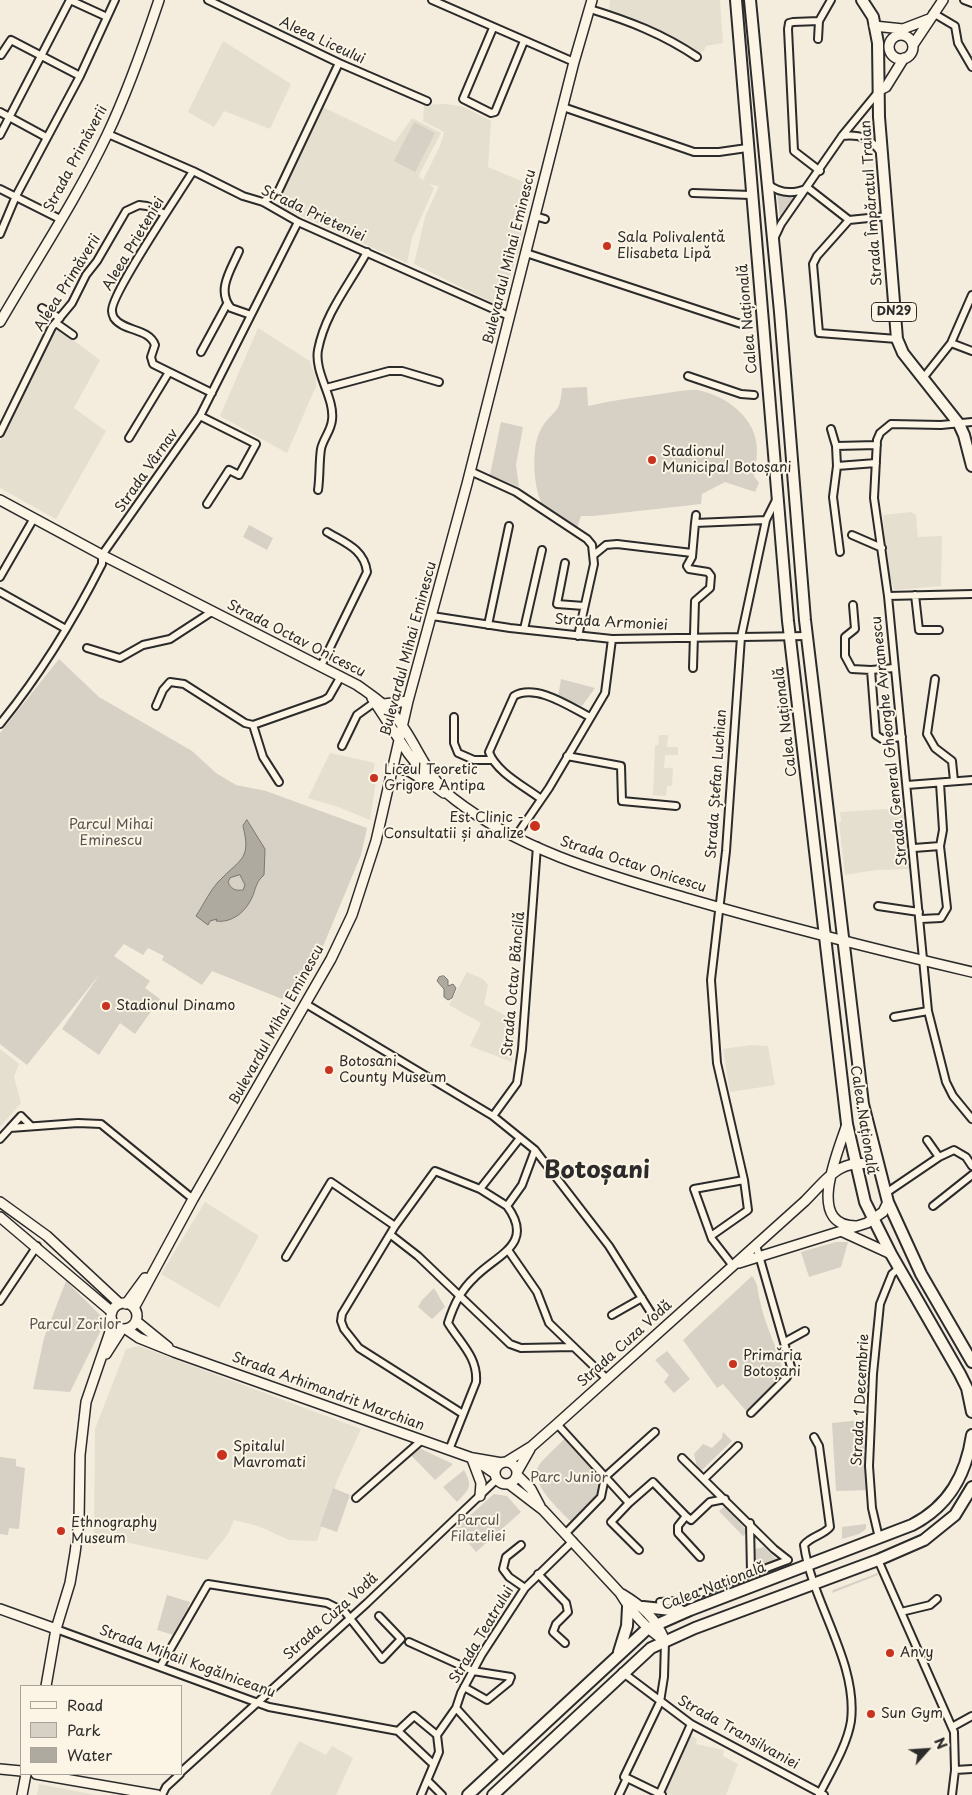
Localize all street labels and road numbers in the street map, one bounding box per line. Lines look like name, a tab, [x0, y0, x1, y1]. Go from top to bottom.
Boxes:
street label: Aleea Liceului	[277, 14, 367, 68]
street label: Strada Primăverii	[41, 103, 111, 215]
street label: Strada Împăratul Traian	[858, 119, 886, 287]
street label: Bulevardul Mihai Eminescu	[480, 168, 540, 346]
street label: Strada Prieteniei	[258, 182, 368, 246]
street label: Aleea Prieteniei	[99, 194, 169, 294]
street label: Aleea Primăverii	[31, 231, 105, 335]
street label: Calea Națională	[735, 263, 761, 375]
road number: DN29	[872, 302, 916, 322]
street label: Strada Vârnav	[112, 426, 182, 516]
street label: Bulevardul Mihai Eminescu	[378, 560, 440, 738]
street label: Strada Octav Onicescu	[224, 597, 368, 681]
street label: Strada Armoniei	[554, 612, 668, 634]
street label: Strada General Gheorghe Avramescu	[869, 615, 911, 867]
street label: Calea Națională	[771, 666, 801, 778]
street label: Strada Ștefan Luchian	[703, 709, 731, 859]
street label: Strada Octav Onicescu	[558, 833, 708, 897]
street label: Strada Octav Băncilă	[499, 911, 529, 1057]
street label: Bulevardul Mihai Eminescu	[226, 942, 328, 1108]
street label: Calea Națională	[846, 1064, 880, 1176]
street label: Strada Cuza Vodă	[574, 1297, 676, 1391]
street label: Strada 1 Decembrie	[849, 1333, 873, 1467]
street label: Strada Arhimandrit Marchian	[229, 1349, 427, 1435]
street label: Calea Națională	[660, 1559, 768, 1615]
street label: Strada Cuza Vodă	[280, 1570, 382, 1664]
street label: Strada Teatrului	[446, 1583, 518, 1687]
street label: Strada Mihail Kogălniceanu	[97, 1622, 277, 1702]
street label: Strada Transilvaniei	[674, 1693, 802, 1773]

